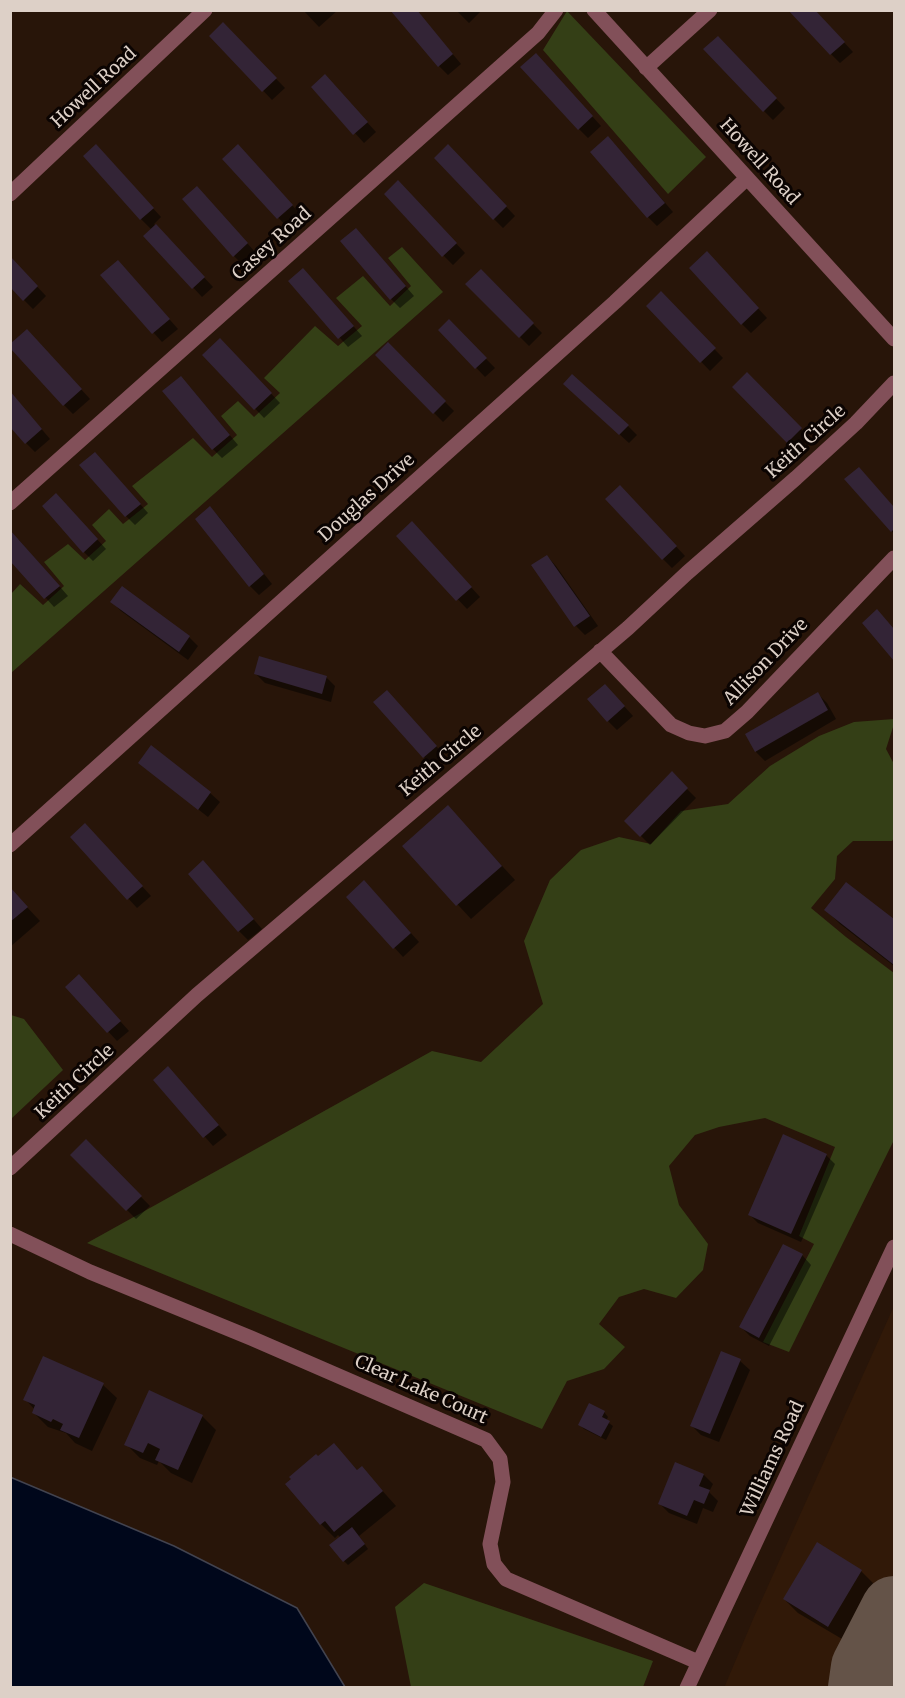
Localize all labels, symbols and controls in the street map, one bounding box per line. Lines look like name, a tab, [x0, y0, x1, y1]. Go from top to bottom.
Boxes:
street label: Howell Road	[47, 43, 141, 133]
street label: Howell Road	[715, 115, 803, 209]
street label: Casey Road	[228, 203, 316, 285]
street label: Keith Circle	[762, 401, 850, 483]
street label: Douglas Drive	[315, 449, 419, 547]
street label: Allison Drive	[719, 614, 813, 710]
street label: Keith Circle	[396, 721, 486, 801]
street label: Keith Circle	[31, 1040, 119, 1124]
street label: Clear Lake Court	[351, 1351, 491, 1429]
street label: Williams Road	[737, 1398, 809, 1520]

